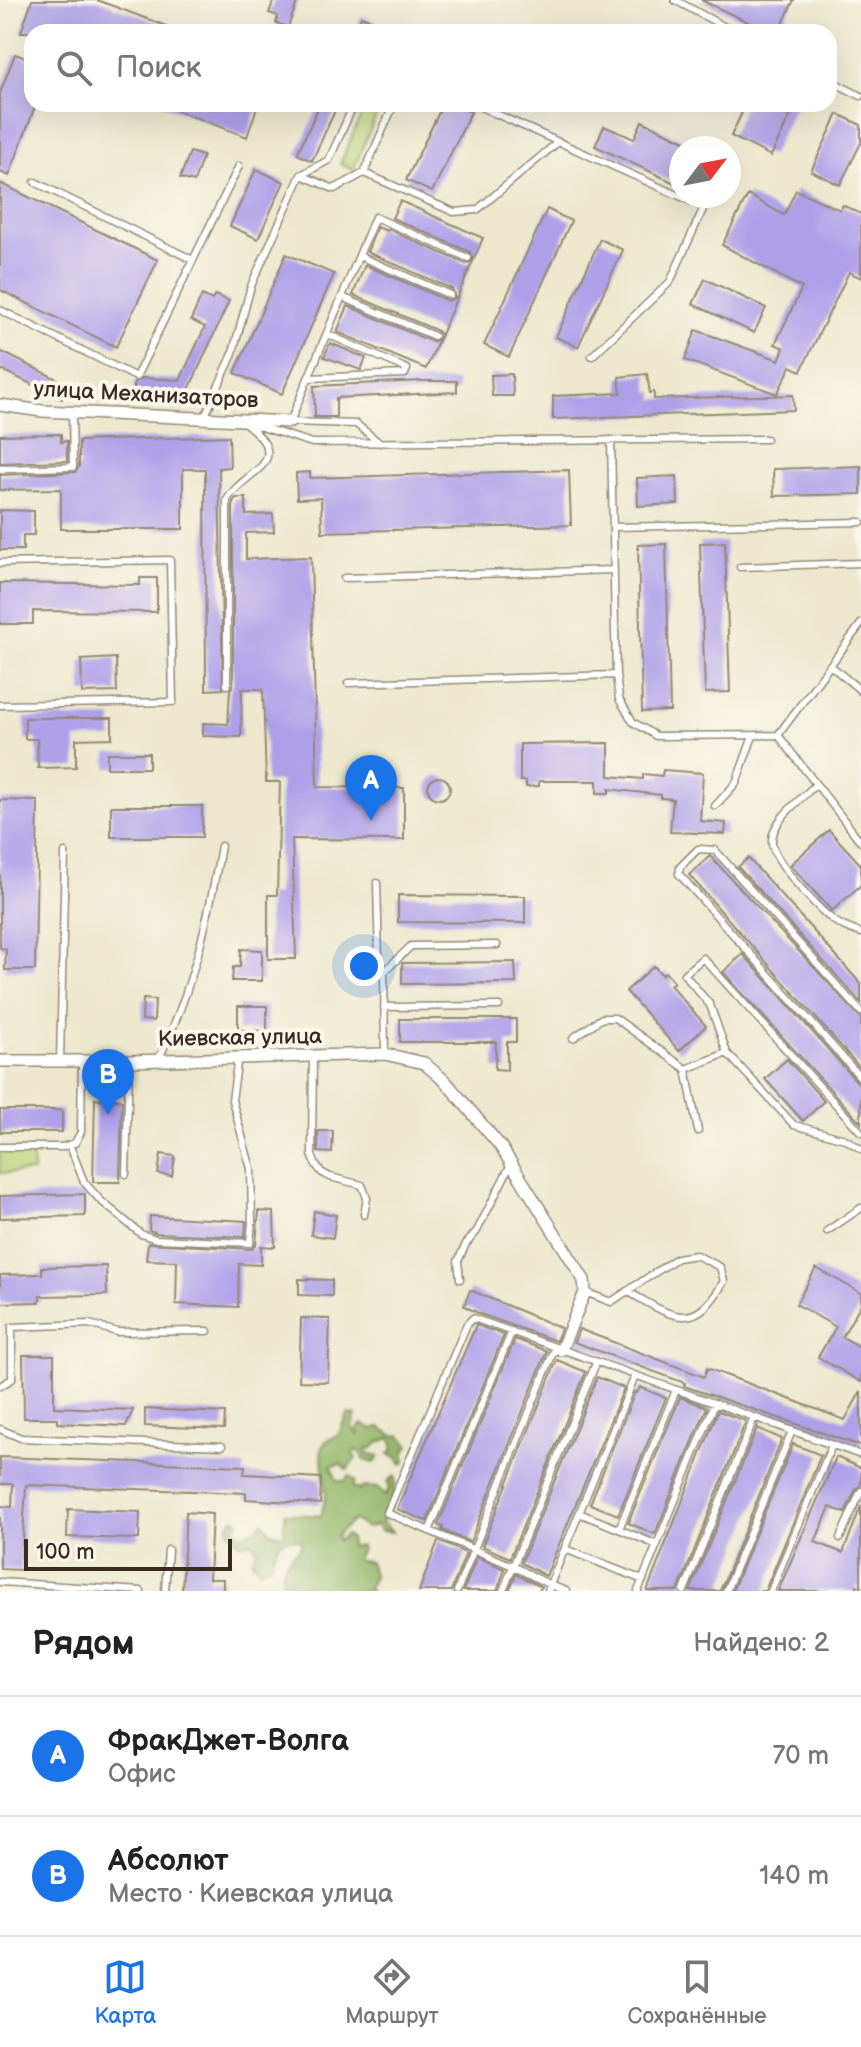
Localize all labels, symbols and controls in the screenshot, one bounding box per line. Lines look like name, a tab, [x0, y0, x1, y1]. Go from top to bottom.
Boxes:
search box	[24, 24, 837, 112]
icon: search	[52, 46, 96, 90]
text: Поиск	[116, 50, 202, 86]
north arrow	[669, 136, 741, 208]
street label: улица Механизаторов	[33, 376, 260, 414]
pin: A	[345, 755, 397, 821]
your location	[344, 946, 384, 986]
street label: Киевская улица	[158, 1023, 322, 1053]
pin: B	[82, 1049, 134, 1115]
scale bar	[24, 1535, 232, 1571]
text: 100 m	[36, 1539, 95, 1566]
text: Рядом	[32, 1623, 134, 1664]
text: Найдено: 2	[693, 1628, 829, 1659]
text: ФракДжет-Волга	[108, 1723, 349, 1759]
text: A	[50, 1741, 66, 1772]
text: 70 m	[772, 1741, 829, 1772]
text: Офис	[108, 1759, 176, 1790]
text: Абсолют	[108, 1843, 228, 1879]
text: B	[49, 1861, 67, 1892]
text: 140 m	[759, 1861, 829, 1892]
text: Место · Киевская улица	[108, 1879, 393, 1910]
tab: Карта	[94, 1955, 156, 2030]
tab: Маршрут	[345, 1955, 439, 2030]
tab: Сохранённые	[628, 1955, 767, 2030]

